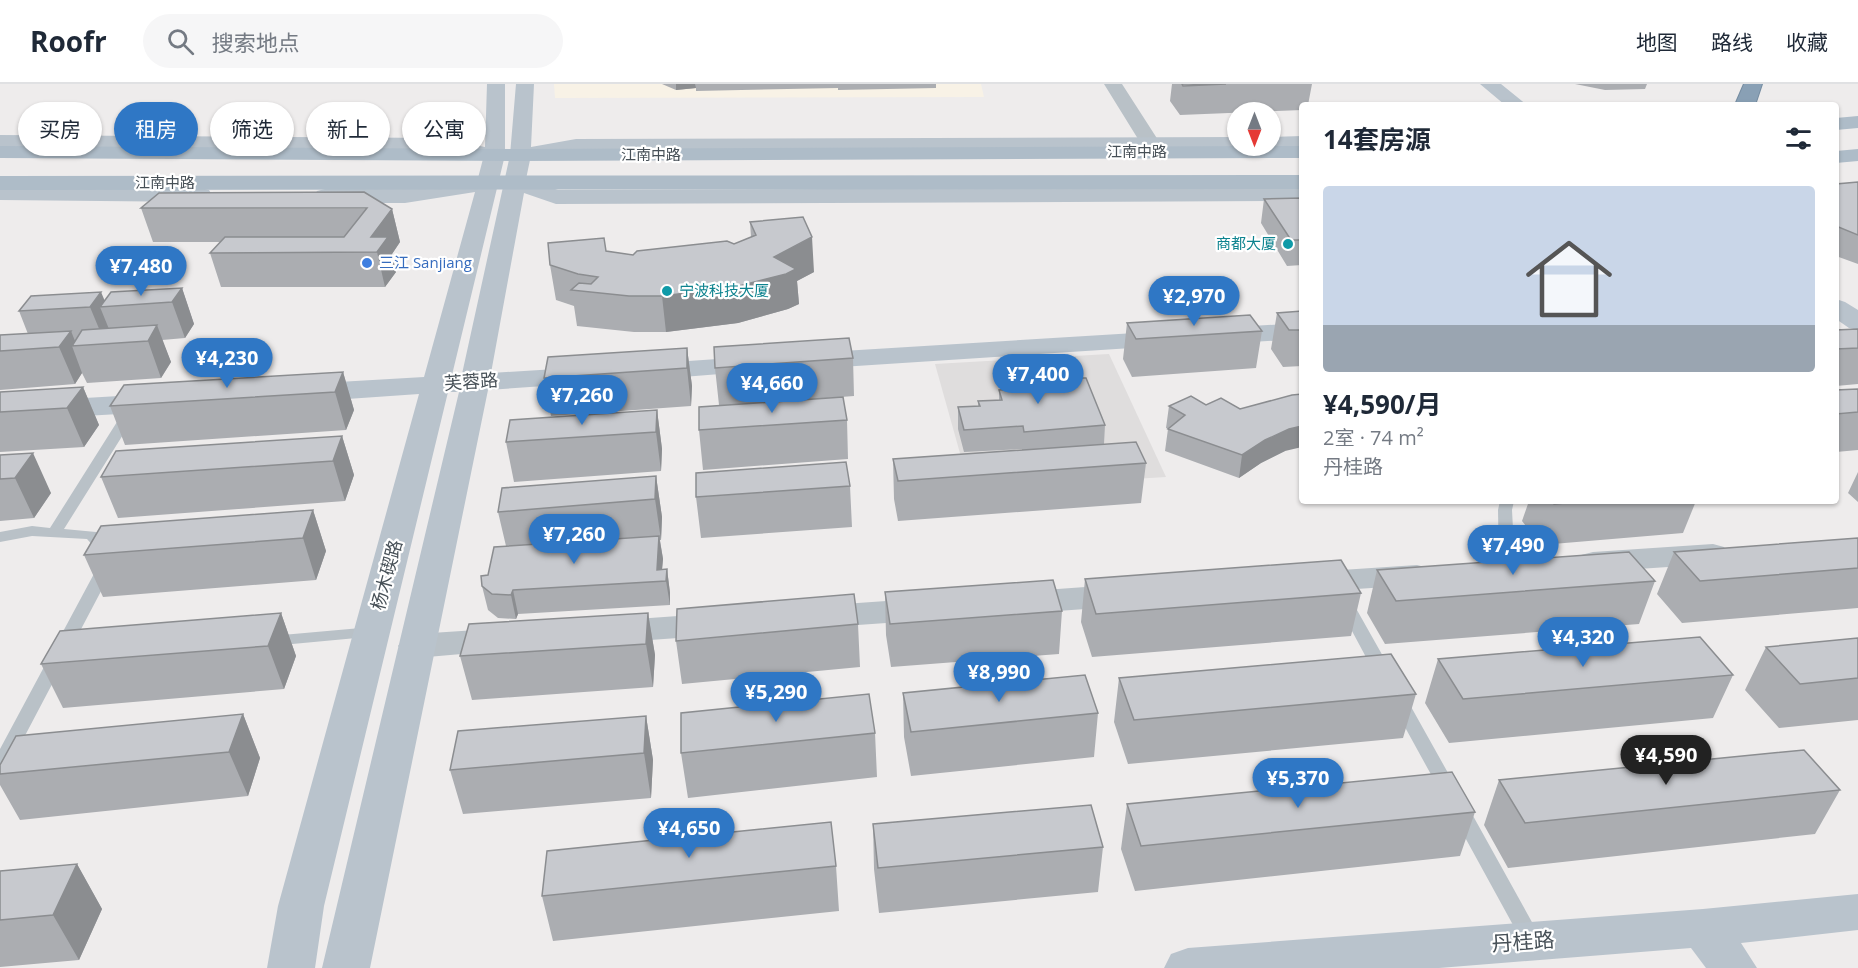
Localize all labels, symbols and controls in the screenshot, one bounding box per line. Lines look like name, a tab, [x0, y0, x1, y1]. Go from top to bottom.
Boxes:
search box	[143, 14, 563, 68]
text: Roofr	[30, 22, 107, 60]
icon: search	[164, 25, 197, 58]
text: 搜索地点	[212, 27, 300, 57]
text: 地图	[1636, 28, 1678, 56]
text: 路线	[1711, 28, 1753, 56]
text: 收藏	[1786, 28, 1828, 56]
chip: 买房	[18, 102, 102, 156]
chip: 租房	[114, 102, 198, 156]
chip: 筛选	[210, 102, 294, 156]
chip: 新上	[306, 102, 390, 156]
chip: 公寓	[402, 102, 486, 156]
north arrow	[1227, 102, 1281, 156]
map controls	[1227, 102, 1281, 156]
text: 14套房源	[1323, 121, 1431, 157]
icon: filters	[1782, 122, 1815, 155]
street label: 江南中路	[1107, 141, 1167, 161]
street label: 江南中路	[621, 144, 681, 164]
street label: 江南中路	[135, 172, 195, 192]
icon: home	[1515, 225, 1623, 333]
place label: 商都大厦	[1216, 233, 1276, 253]
marker: 商都大厦	[1281, 237, 1295, 251]
pin: ¥7,480	[92, 246, 190, 297]
text: ¥7,480	[110, 252, 172, 279]
place label: 三江 Sanjiang	[379, 252, 472, 272]
marker: 三江 Sanjiang	[360, 256, 374, 270]
pin: ¥2,970	[1145, 276, 1243, 327]
place label: 宁波科技大厦	[679, 280, 769, 300]
text: ¥2,970	[1163, 282, 1225, 309]
marker: 宁波科技大厦	[660, 284, 674, 298]
pin: ¥4,230	[178, 338, 276, 389]
text: ¥4,230	[196, 344, 258, 371]
pin: ¥7,400	[989, 354, 1087, 405]
text: ¥7,400	[1007, 360, 1069, 387]
pin: ¥4,660	[723, 363, 821, 414]
street label: 芙蓉路	[443, 367, 499, 395]
text: ¥4,660	[741, 369, 803, 396]
pin: ¥7,260	[533, 375, 631, 426]
text: ¥7,260	[551, 381, 613, 408]
text: ¥4,590/月	[1323, 386, 1442, 422]
text: 2室 · 74 m²	[1323, 424, 1424, 451]
text: 丹桂路	[1323, 453, 1383, 480]
pin: ¥7,260	[525, 514, 623, 565]
text: ¥7,260	[543, 520, 605, 547]
pin: ¥7,490	[1464, 525, 1562, 576]
text: ¥7,490	[1482, 531, 1544, 558]
street label: 杨木碶路	[365, 537, 407, 613]
pin: ¥4,320	[1534, 617, 1632, 668]
text: ¥4,320	[1552, 623, 1614, 650]
pin: ¥8,990	[950, 652, 1048, 703]
text: ¥8,990	[968, 658, 1030, 685]
pin: ¥5,290	[727, 672, 825, 723]
text: ¥5,290	[745, 678, 807, 705]
pin: ¥4,590	[1617, 735, 1715, 786]
text: ¥4,590	[1635, 741, 1697, 768]
pin: ¥5,370	[1249, 758, 1347, 809]
text: ¥5,370	[1267, 764, 1329, 791]
pin: ¥4,650	[640, 808, 738, 859]
text: ¥4,650	[658, 814, 720, 841]
street label: 丹桂路	[1491, 925, 1555, 957]

